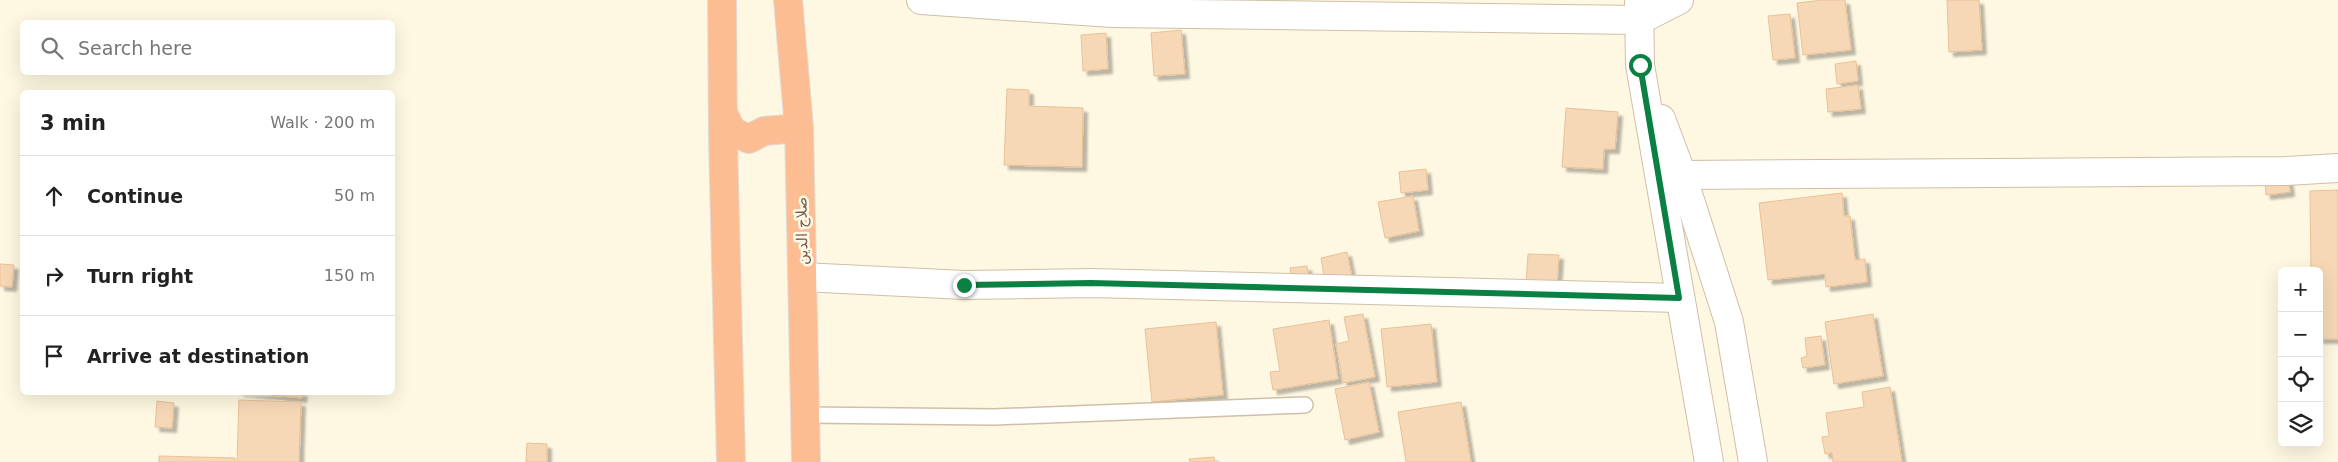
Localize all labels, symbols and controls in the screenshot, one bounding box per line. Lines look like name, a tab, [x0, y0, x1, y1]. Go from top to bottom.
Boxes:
search box	[20, 20, 395, 75]
icon: search	[38, 34, 66, 62]
text: Search here	[78, 37, 192, 59]
route start	[1629, 54, 1652, 77]
text: 3 min	[40, 111, 106, 135]
text: Walk · 200 m	[270, 113, 375, 132]
icon: ahead	[40, 182, 68, 210]
text: Continue	[87, 185, 183, 207]
text: 50 m	[334, 186, 375, 205]
street label: صلاح الدين	[792, 197, 812, 265]
icon: right	[40, 262, 68, 290]
text: Turn right	[87, 265, 193, 287]
text: 150 m	[324, 266, 375, 285]
map controls	[2278, 267, 2323, 447]
button: +	[2278, 267, 2323, 312]
route end	[953, 274, 976, 297]
button: −	[2278, 312, 2323, 357]
icon: arrive	[40, 342, 68, 370]
text: Arrive at destination	[87, 345, 309, 367]
button: locate	[2278, 357, 2323, 402]
button: layers	[2278, 402, 2323, 447]

